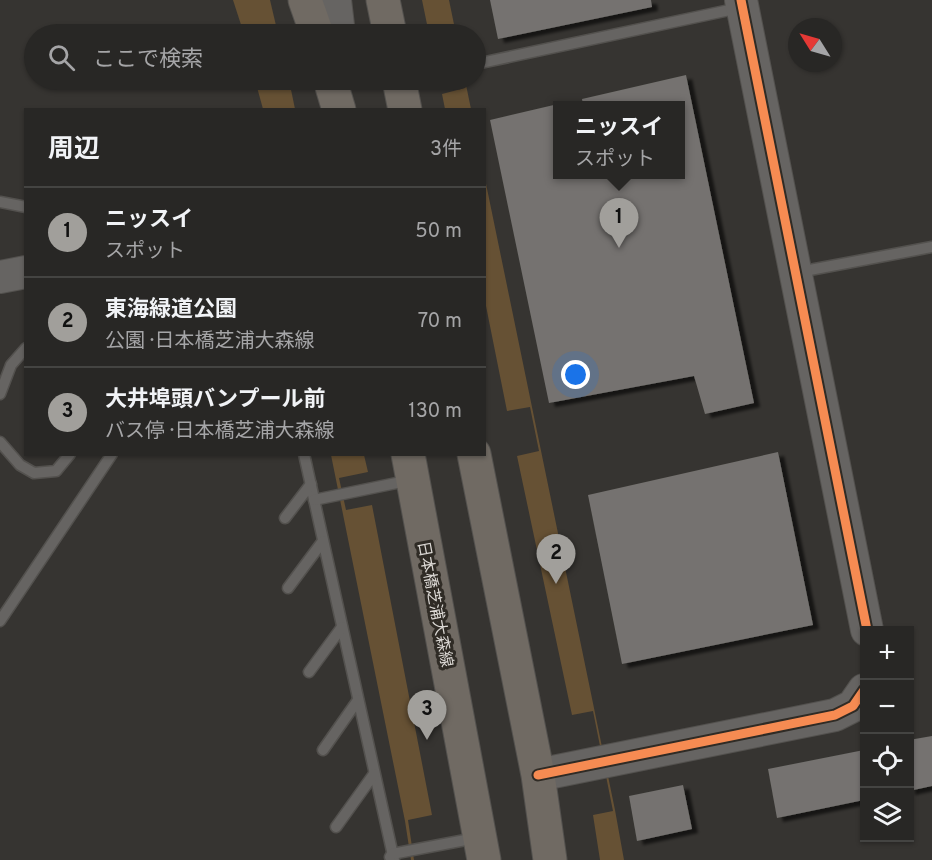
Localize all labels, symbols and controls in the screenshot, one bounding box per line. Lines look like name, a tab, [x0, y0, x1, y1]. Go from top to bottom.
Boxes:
north arrow	[788, 18, 842, 72]
search box	[24, 24, 486, 90]
icon: search	[45, 41, 78, 74]
text: ここで検索	[93, 47, 203, 74]
popup	[553, 101, 685, 179]
text: ニッスイ	[575, 115, 663, 142]
text: 周辺	[48, 134, 100, 167]
text: 3件	[430, 137, 462, 163]
text: スポット	[575, 147, 655, 173]
pin: 1	[600, 198, 638, 248]
text: ニッスイ	[105, 207, 193, 234]
text: 1	[64, 219, 72, 245]
text: 50 m	[415, 219, 462, 245]
text: スポット	[105, 239, 185, 265]
text: 東海緑道公園	[105, 297, 237, 324]
text: 2	[61, 309, 74, 335]
text: 70 m	[418, 309, 462, 335]
text: 公園 · 日本橋芝浦大森線	[105, 329, 314, 355]
your location	[561, 360, 590, 389]
text: 大井埠頭バンプール前	[105, 387, 325, 414]
text: 3	[62, 399, 74, 425]
text: 130 m	[408, 399, 462, 425]
text: バス停 · 日本橋芝浦大森線	[105, 419, 334, 445]
pin: 2	[536, 534, 576, 584]
street label: 日本橋芝浦大森線	[412, 540, 456, 669]
map controls	[860, 626, 914, 842]
button: +	[860, 626, 914, 680]
button: −	[860, 680, 914, 734]
pin: 3	[408, 690, 446, 740]
button: locate	[860, 734, 914, 788]
button: layers	[860, 788, 914, 842]

